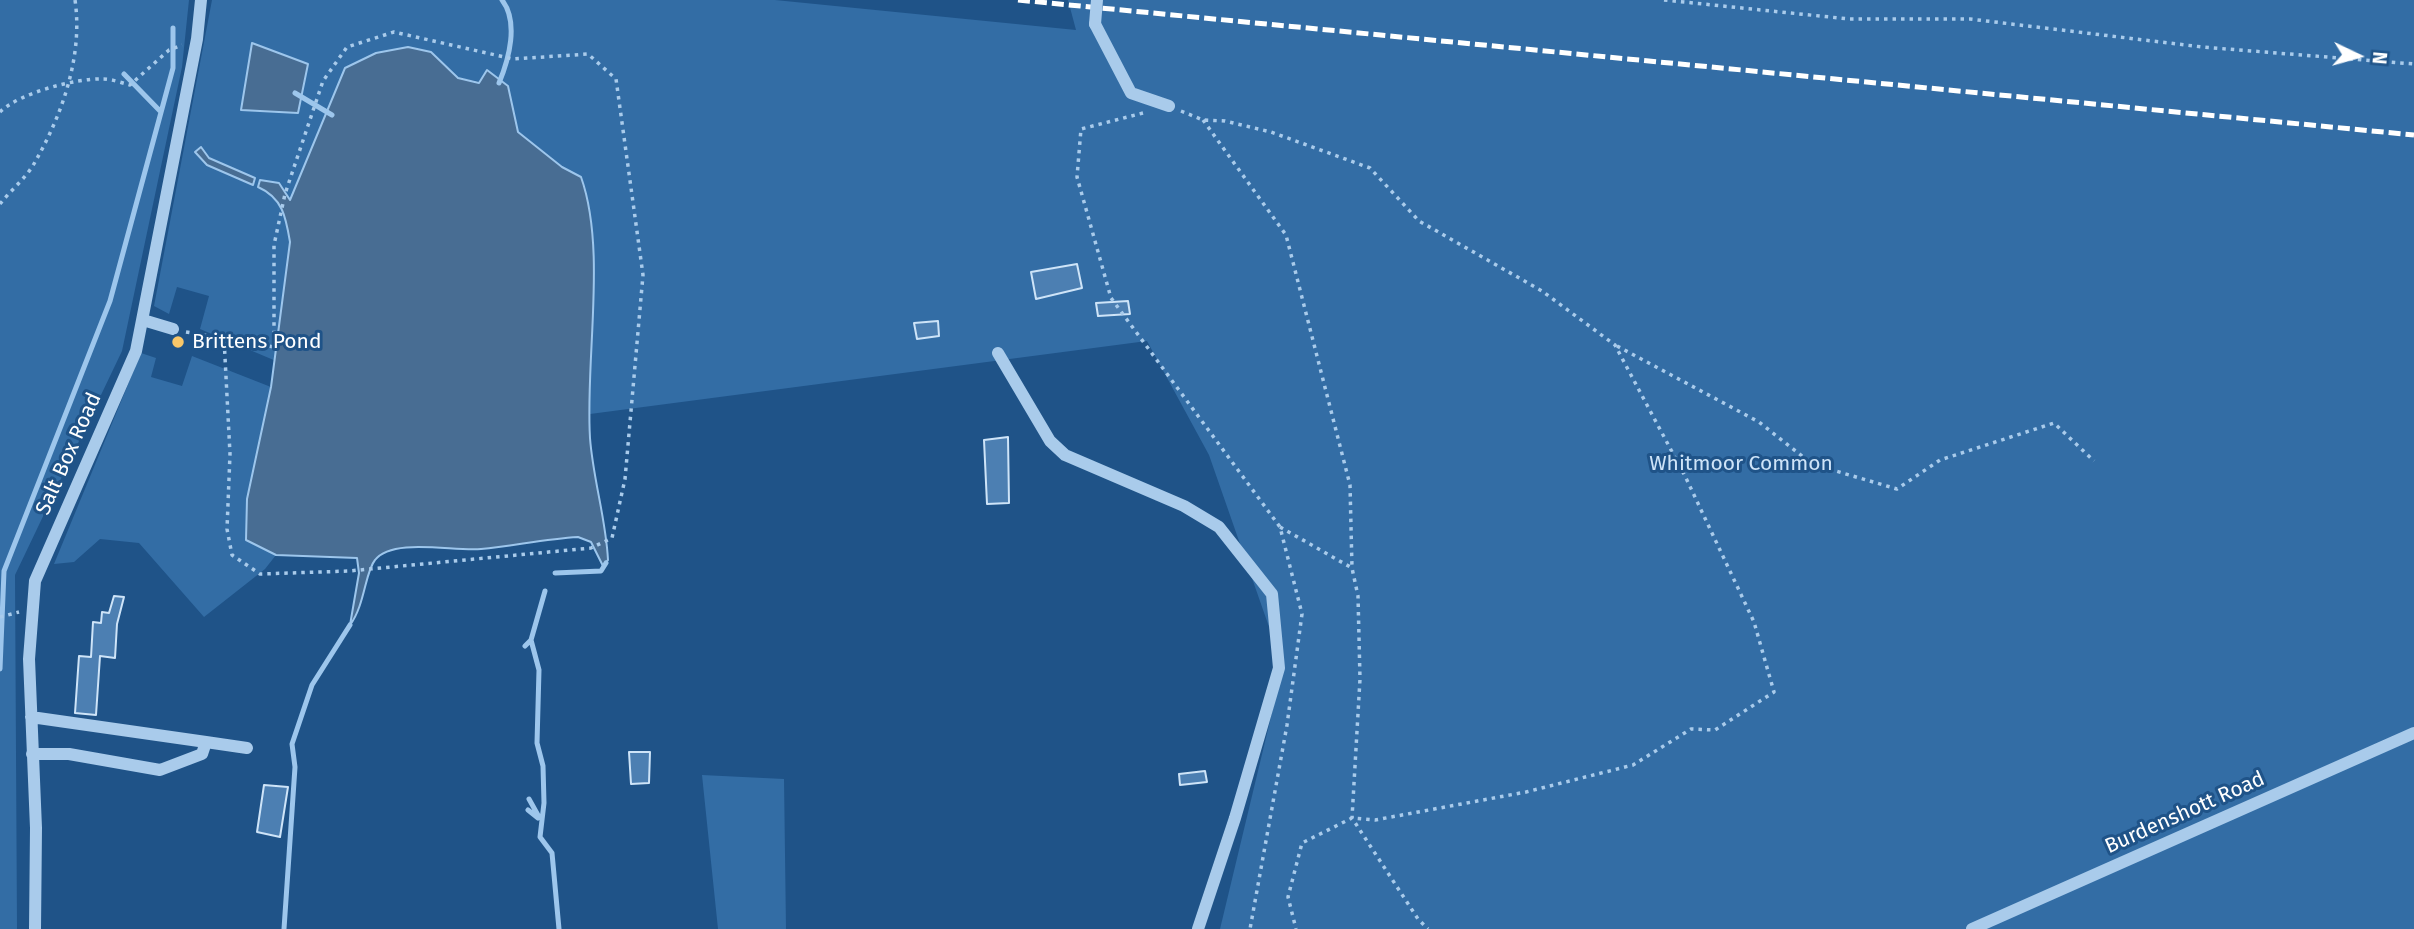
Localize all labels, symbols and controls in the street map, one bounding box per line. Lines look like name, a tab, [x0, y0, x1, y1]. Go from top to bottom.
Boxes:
north arrow	[2323, 21, 2393, 91]
text: N	[2367, 51, 2391, 65]
place label: Brittens Pond	[192, 329, 321, 355]
marker: Brittens Pond	[170, 334, 186, 350]
street label: Salt Box Road	[31, 389, 107, 519]
park label: Whitmoor Common	[1649, 451, 1833, 477]
street label: Burdenshott Road	[2101, 766, 2269, 860]

